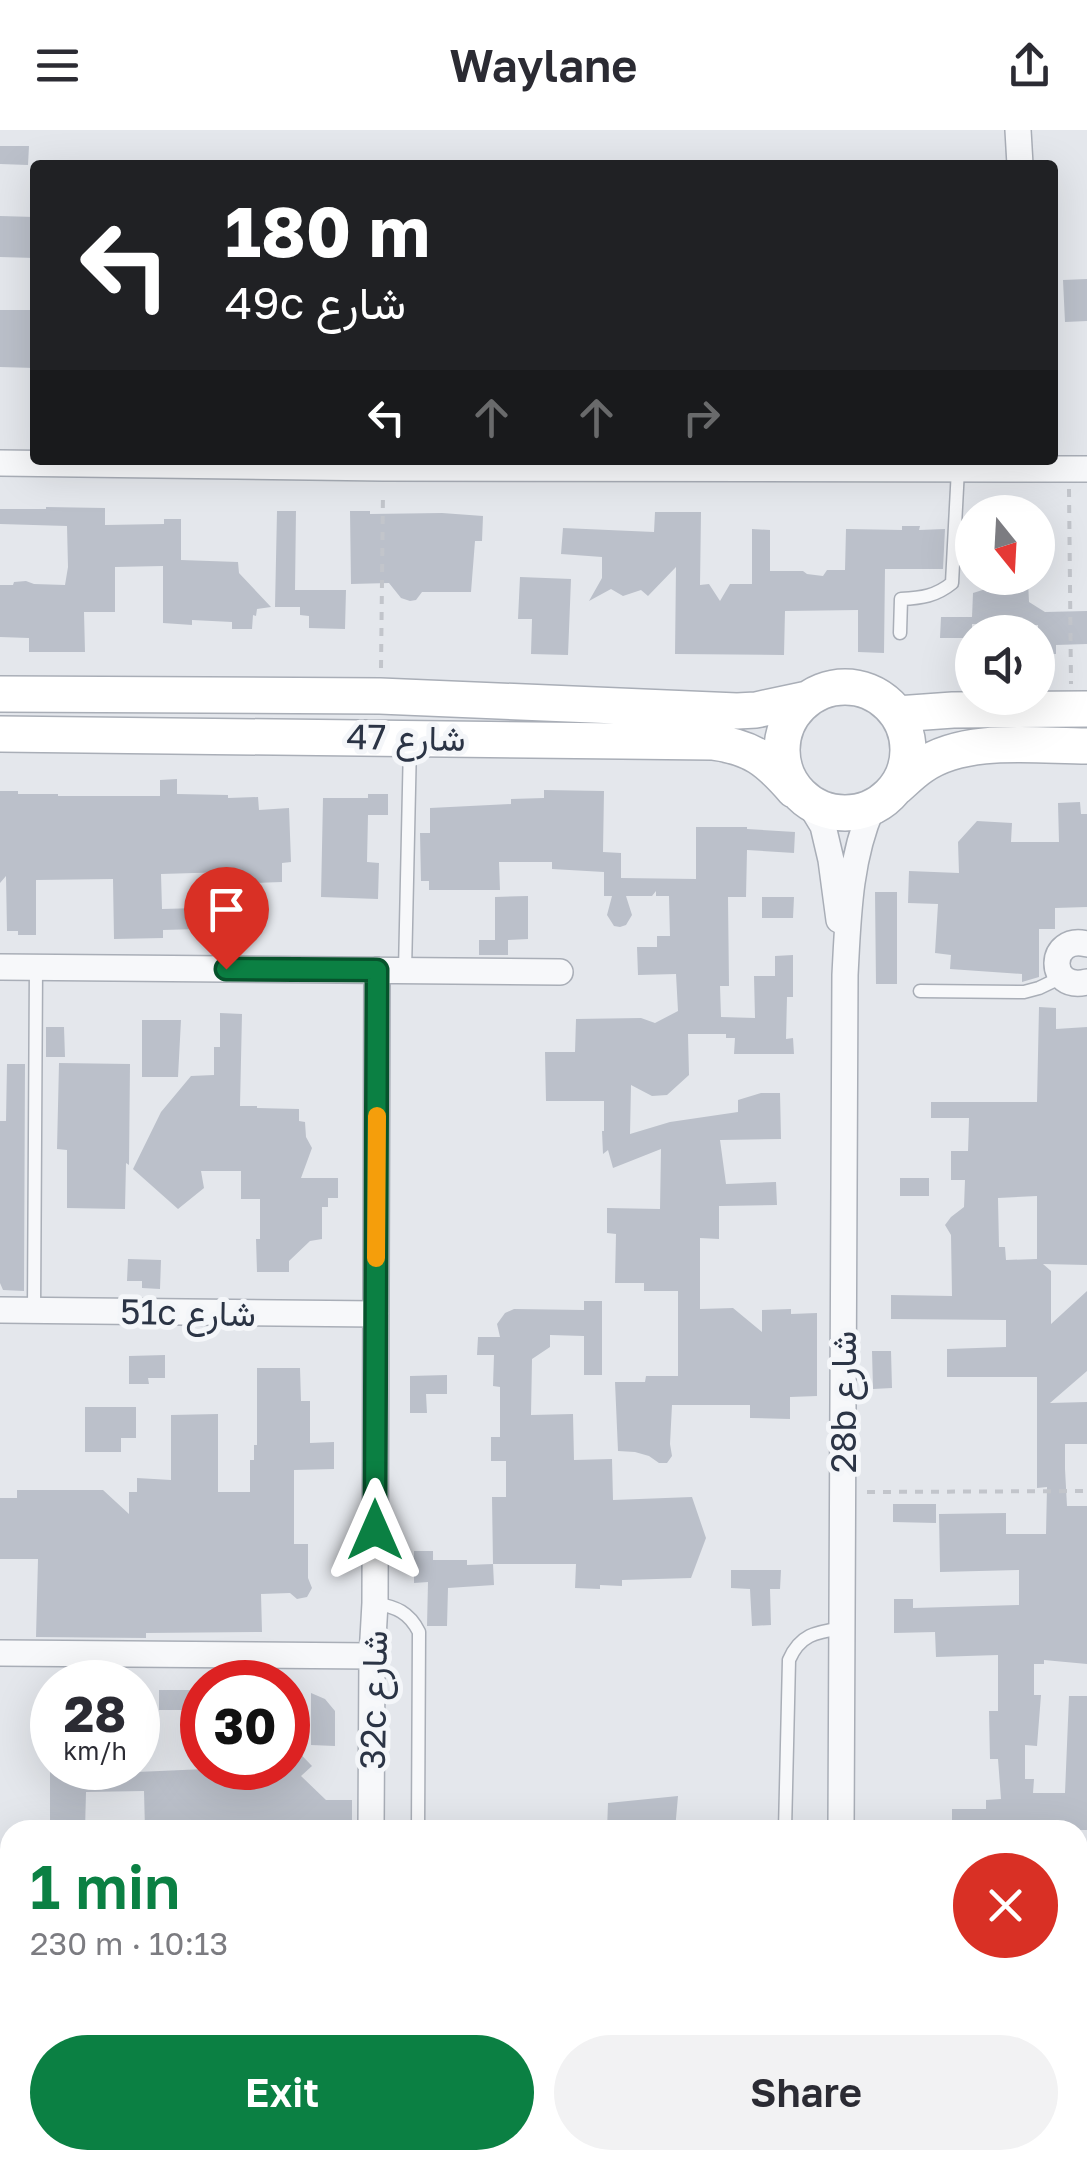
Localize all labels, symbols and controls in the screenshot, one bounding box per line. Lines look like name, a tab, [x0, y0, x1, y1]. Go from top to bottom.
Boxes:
icon: menu	[30, 38, 85, 93]
text: Waylane	[450, 38, 637, 92]
icon: share	[1002, 38, 1057, 93]
text: 180 m	[225, 188, 430, 272]
icon: left	[60, 200, 190, 330]
text: 49c شارع	[225, 275, 406, 329]
icon: left	[359, 390, 414, 445]
icon: ahead	[464, 390, 519, 445]
icon: ahead	[569, 390, 624, 445]
icon: right	[674, 390, 729, 445]
north arrow	[955, 495, 1055, 595]
map controls	[955, 495, 1055, 715]
button: sound	[955, 615, 1055, 715]
street label: شارع 47	[346, 715, 466, 763]
pin	[184, 867, 269, 970]
icon: arrive	[199, 882, 254, 937]
street label: 51c شارع	[120, 1290, 256, 1338]
street label: 28b شارع	[822, 1331, 868, 1473]
position arrow	[323, 1478, 427, 1582]
street label: 32c شارع	[351, 1630, 399, 1770]
speed limit sign: 30	[180, 1660, 310, 1790]
text: 28	[64, 1683, 126, 1743]
text: km/h	[63, 1735, 127, 1766]
text: 1 min	[30, 1850, 180, 1922]
button: close	[953, 1853, 1058, 1958]
text: 230 m · 10:13	[30, 1924, 228, 1962]
button: Exit	[30, 2035, 534, 2150]
button: Share	[554, 2035, 1058, 2150]

